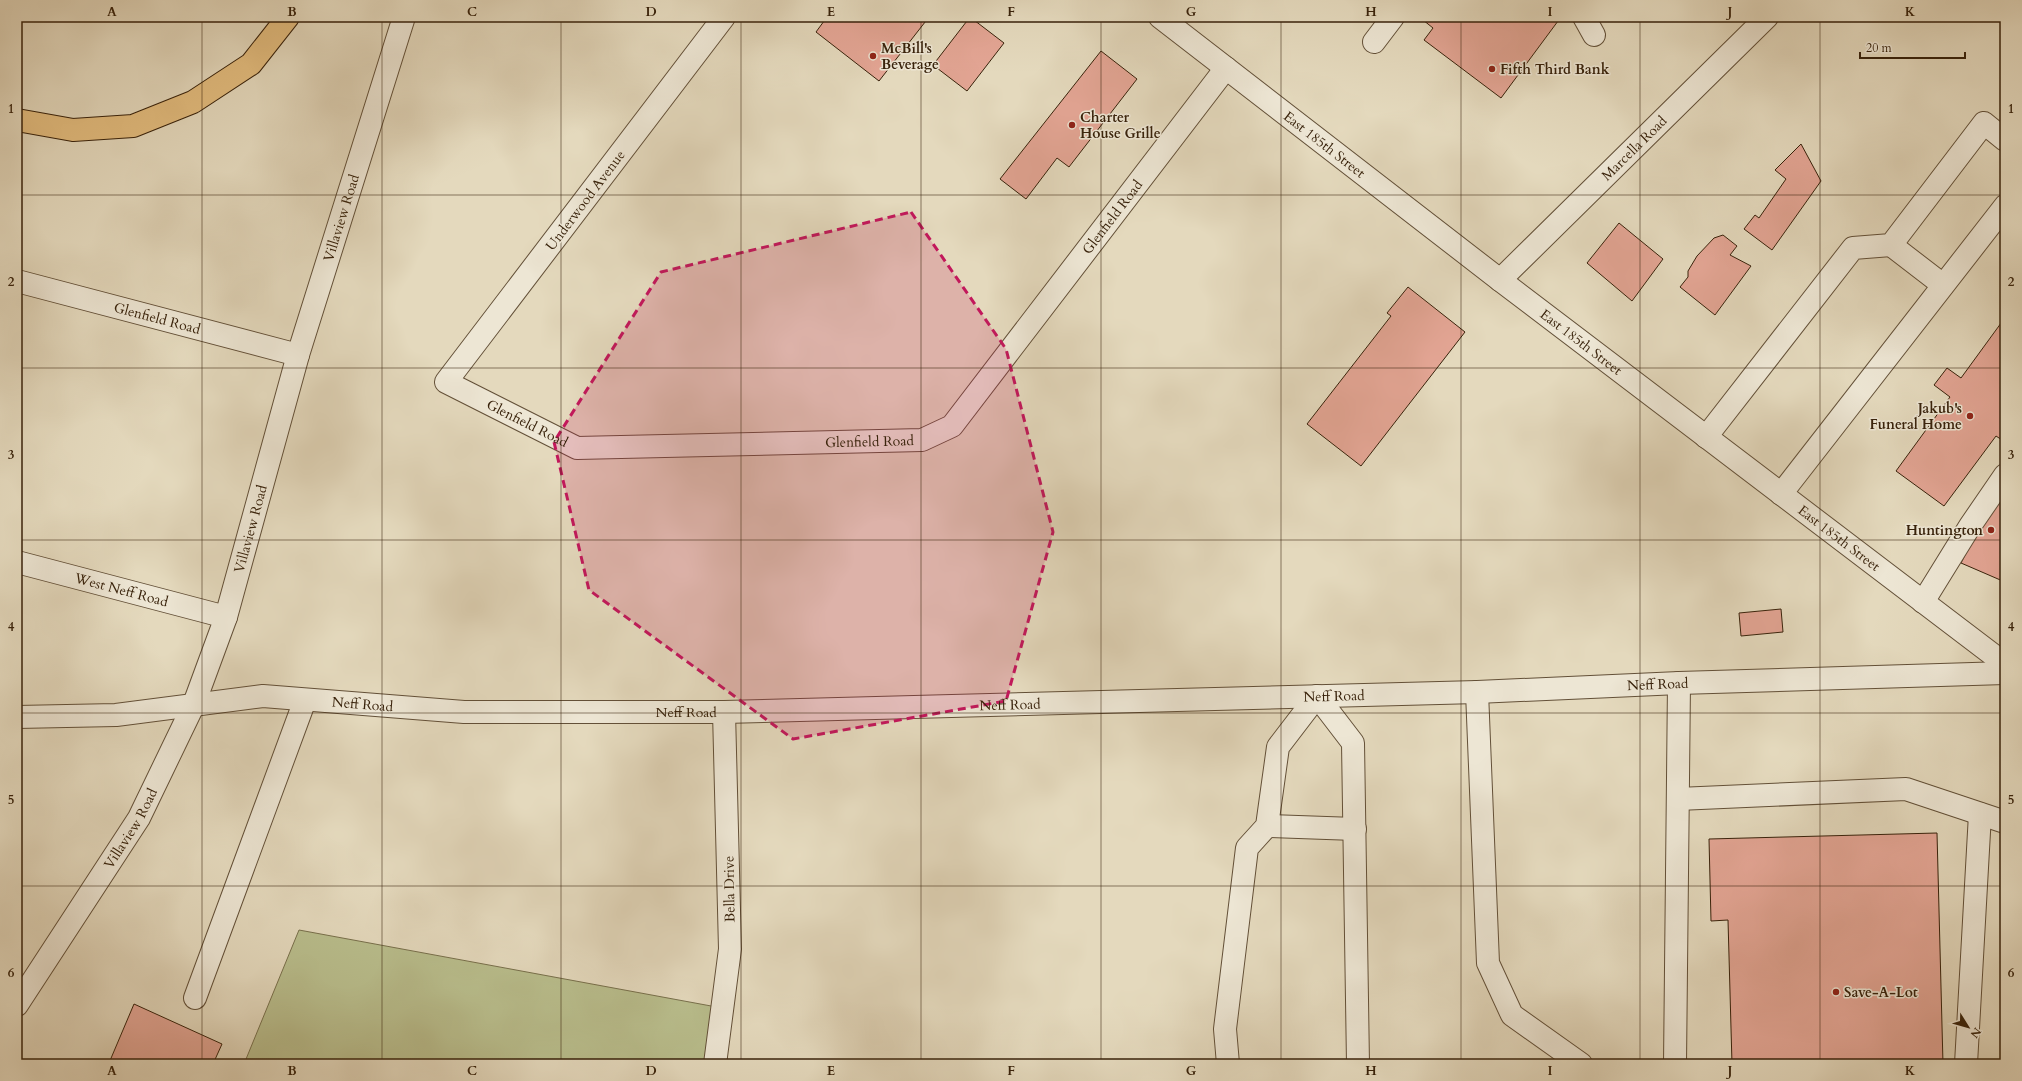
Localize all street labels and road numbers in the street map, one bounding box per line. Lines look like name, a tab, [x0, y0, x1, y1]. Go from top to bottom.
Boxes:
street label: East 185th Street	[1279, 107, 1370, 183]
street label: Marcella Road	[1597, 112, 1672, 185]
street label: Underwood Avenue	[541, 146, 629, 254]
street label: Villaview Road	[319, 171, 364, 264]
street label: Glenfield Road	[1078, 176, 1147, 258]
street label: Glenfield Road	[112, 298, 203, 339]
street label: East 185th Street	[1536, 305, 1627, 380]
street label: Glenfield Road	[483, 395, 572, 452]
street label: Glenfield Road	[825, 431, 915, 452]
street label: Villaview Road	[230, 482, 272, 575]
street label: East 185th Street	[1794, 501, 1884, 576]
street label: West Neff Road	[72, 568, 171, 612]
street label: Neff Road	[1627, 674, 1689, 695]
street label: Neff Road	[1303, 686, 1365, 707]
street label: Neff Road	[331, 693, 394, 716]
street label: Neff Road	[979, 695, 1041, 715]
street label: Neff Road	[655, 703, 717, 722]
street label: Villaview Road	[99, 785, 162, 873]
street label: Bella Drive	[719, 855, 740, 922]

